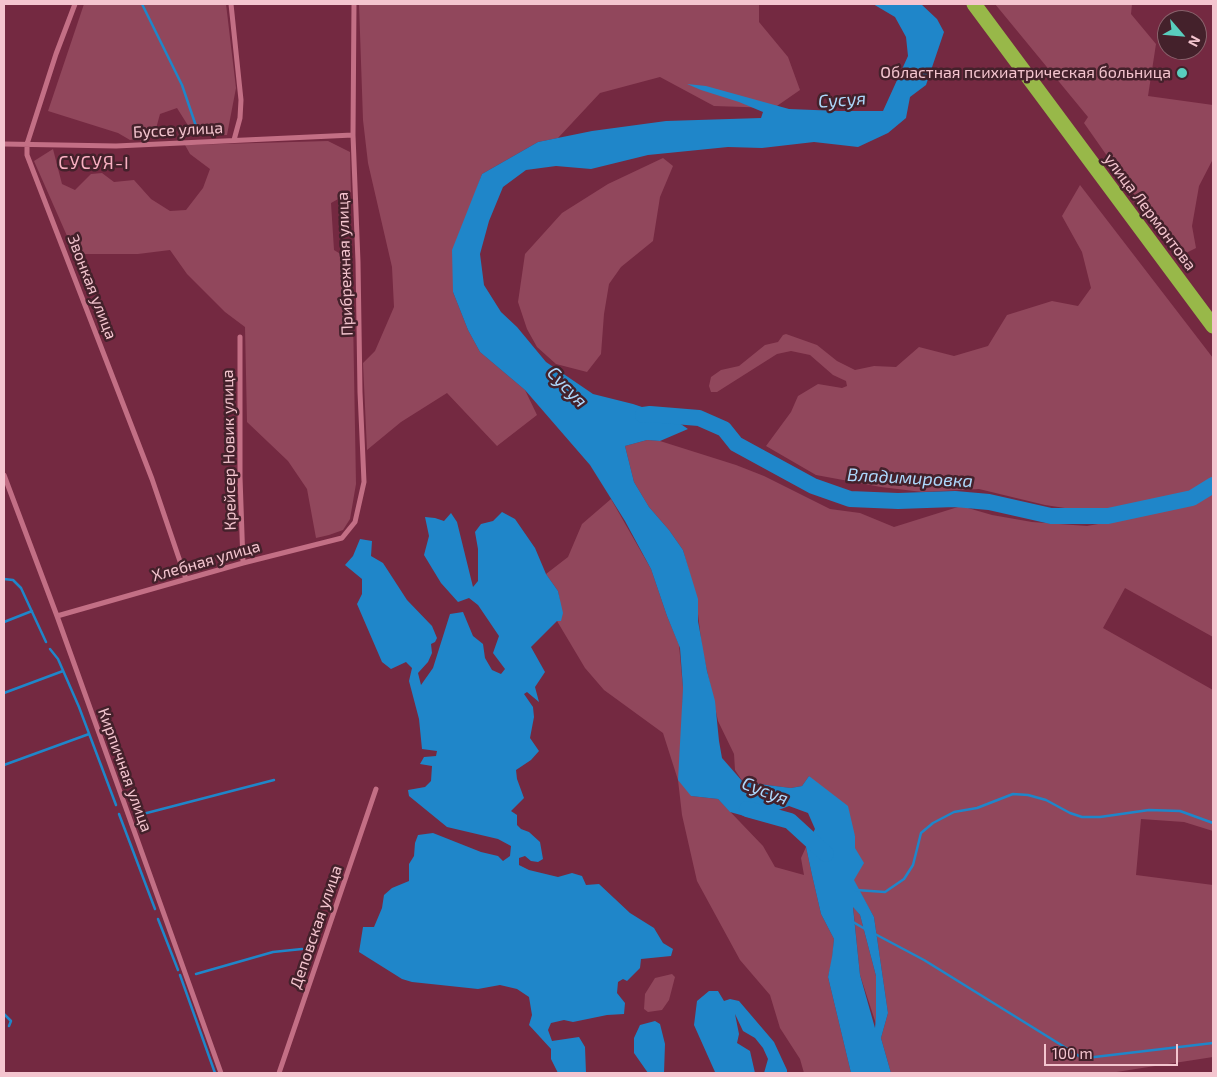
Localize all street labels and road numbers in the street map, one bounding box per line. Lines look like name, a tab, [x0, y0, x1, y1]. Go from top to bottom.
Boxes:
street label: Буссе улица	[132, 118, 224, 142]
street label: улица Лермонтова	[1100, 150, 1200, 274]
street label: Прибрежная улица	[333, 192, 357, 336]
street label: Звонкая улица	[63, 232, 121, 342]
street label: Крейсер Новик улица	[218, 369, 240, 531]
street label: Хлебная улица	[150, 536, 262, 586]
street label: Кирпичная улица	[94, 705, 156, 835]
street label: Деповская улица	[286, 863, 346, 991]

